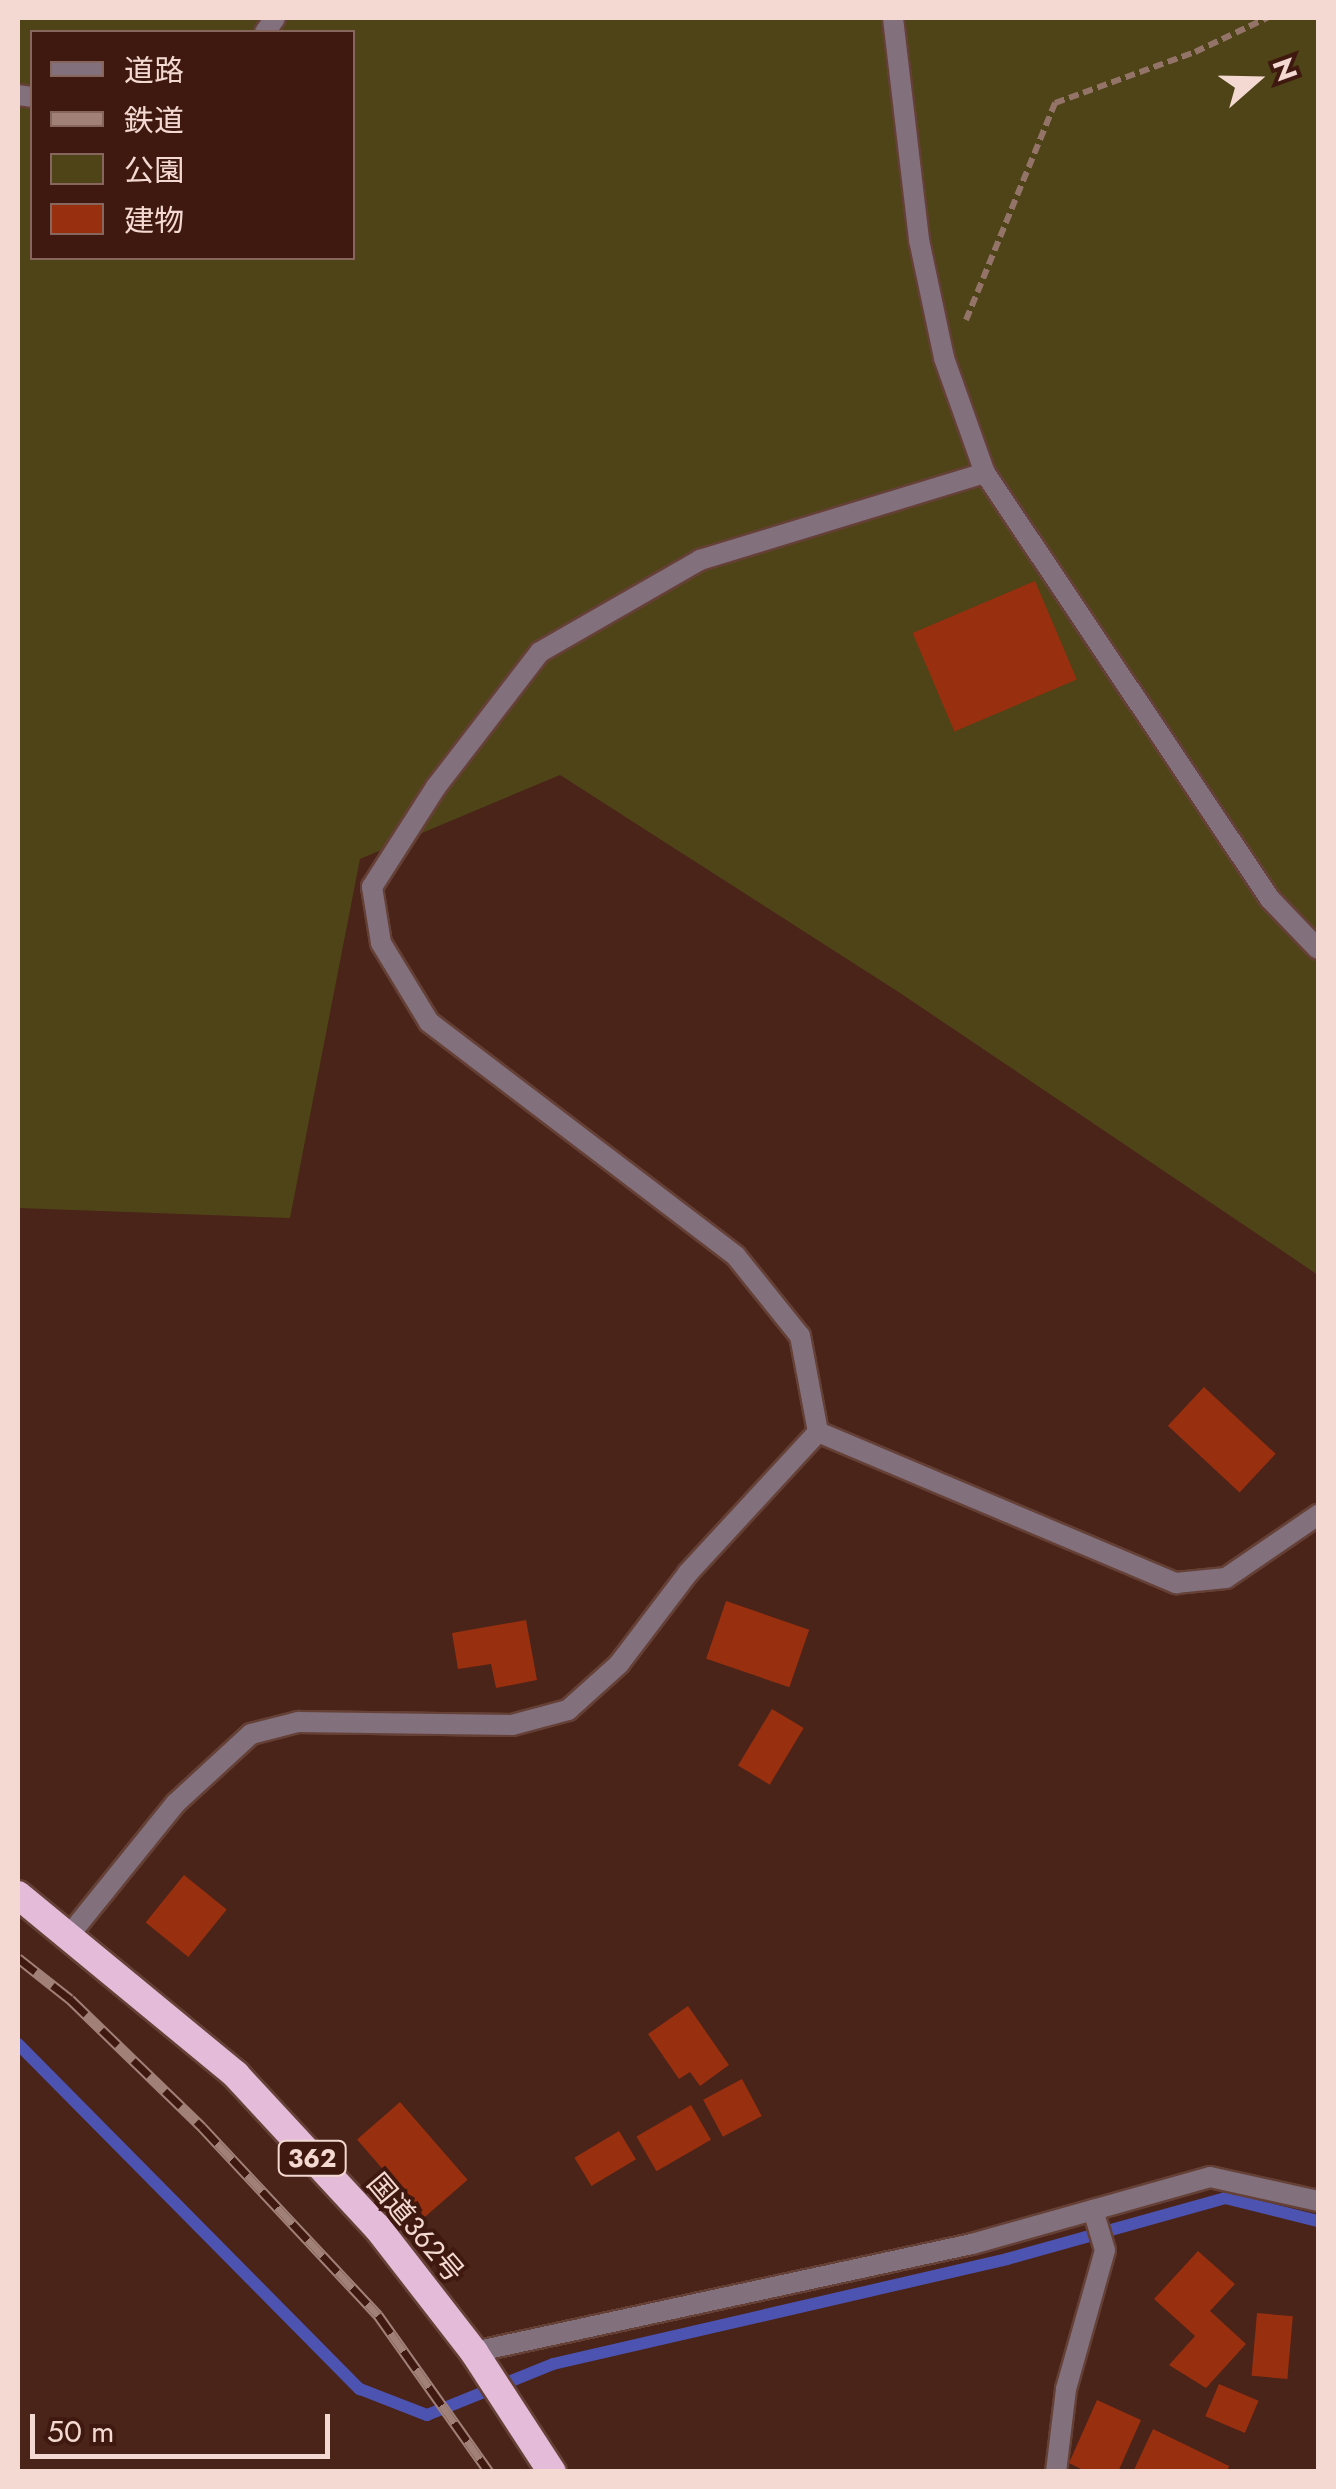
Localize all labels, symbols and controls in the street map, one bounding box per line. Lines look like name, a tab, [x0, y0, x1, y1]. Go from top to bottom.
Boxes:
legend	[30, 30, 355, 260]
north arrow	[1206, 30, 1306, 130]
text: 道路	[124, 49, 184, 92]
text: N	[1262, 52, 1308, 87]
text: 鉄道	[124, 99, 184, 142]
text: 公園	[124, 149, 184, 192]
text: 建物	[124, 199, 184, 242]
road number: 362	[277, 2138, 347, 2178]
street label: 国道362号	[360, 2167, 470, 2289]
scale bar	[35, 2394, 335, 2456]
text: 50 m	[47, 2410, 114, 2453]

